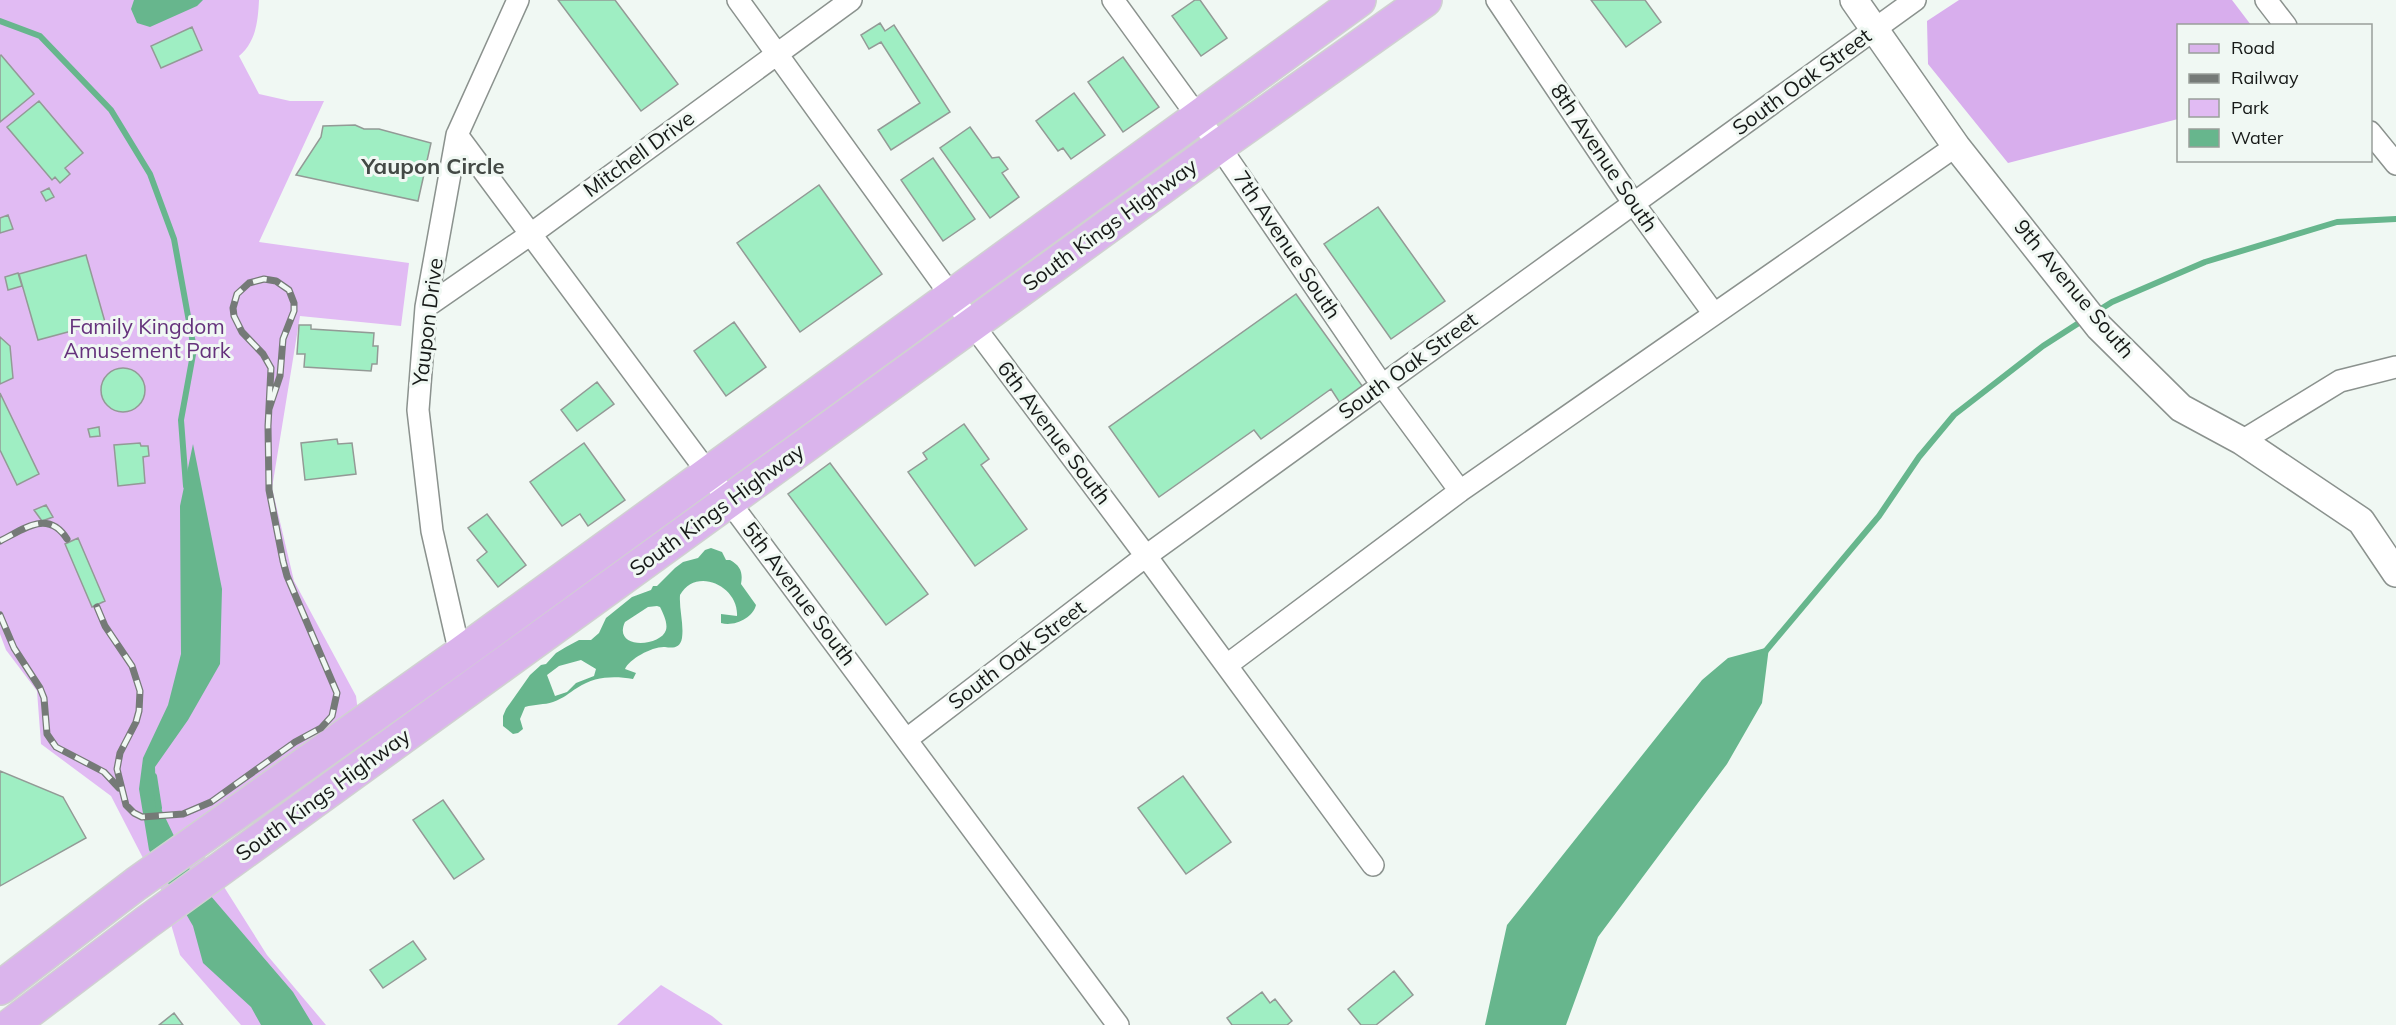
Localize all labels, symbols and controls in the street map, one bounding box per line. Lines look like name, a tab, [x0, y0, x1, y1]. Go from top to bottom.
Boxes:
street label: South Oak Street	[1727, 22, 1876, 140]
legend	[2177, 24, 2372, 162]
text: Road	[2231, 36, 2275, 59]
text: Railway	[2231, 66, 2299, 89]
street label: 8th Avenue South	[1546, 78, 1664, 237]
text: Park	[2231, 96, 2270, 119]
street label: Mitchell Drive	[578, 104, 699, 202]
text: Water	[2231, 126, 2284, 149]
district label: Yaupon Circle	[360, 152, 505, 180]
street label: South Kings Highway	[1017, 152, 1202, 296]
street label: 7th Avenue South	[1229, 165, 1347, 324]
street label: 9th Avenue South	[2009, 214, 2140, 363]
street label: Yaupon Drive	[406, 256, 448, 388]
street label: South Oak Street	[1333, 306, 1482, 424]
park label: Family Kingdom Amusement Park	[63, 313, 231, 363]
street label: 6th Avenue South	[992, 355, 1117, 509]
street label: South Kings Highway	[624, 437, 809, 581]
street label: 5th Avenue South	[737, 516, 862, 670]
street label: South Oak Street	[942, 594, 1090, 714]
street label: South Kings Highway	[230, 722, 415, 866]

